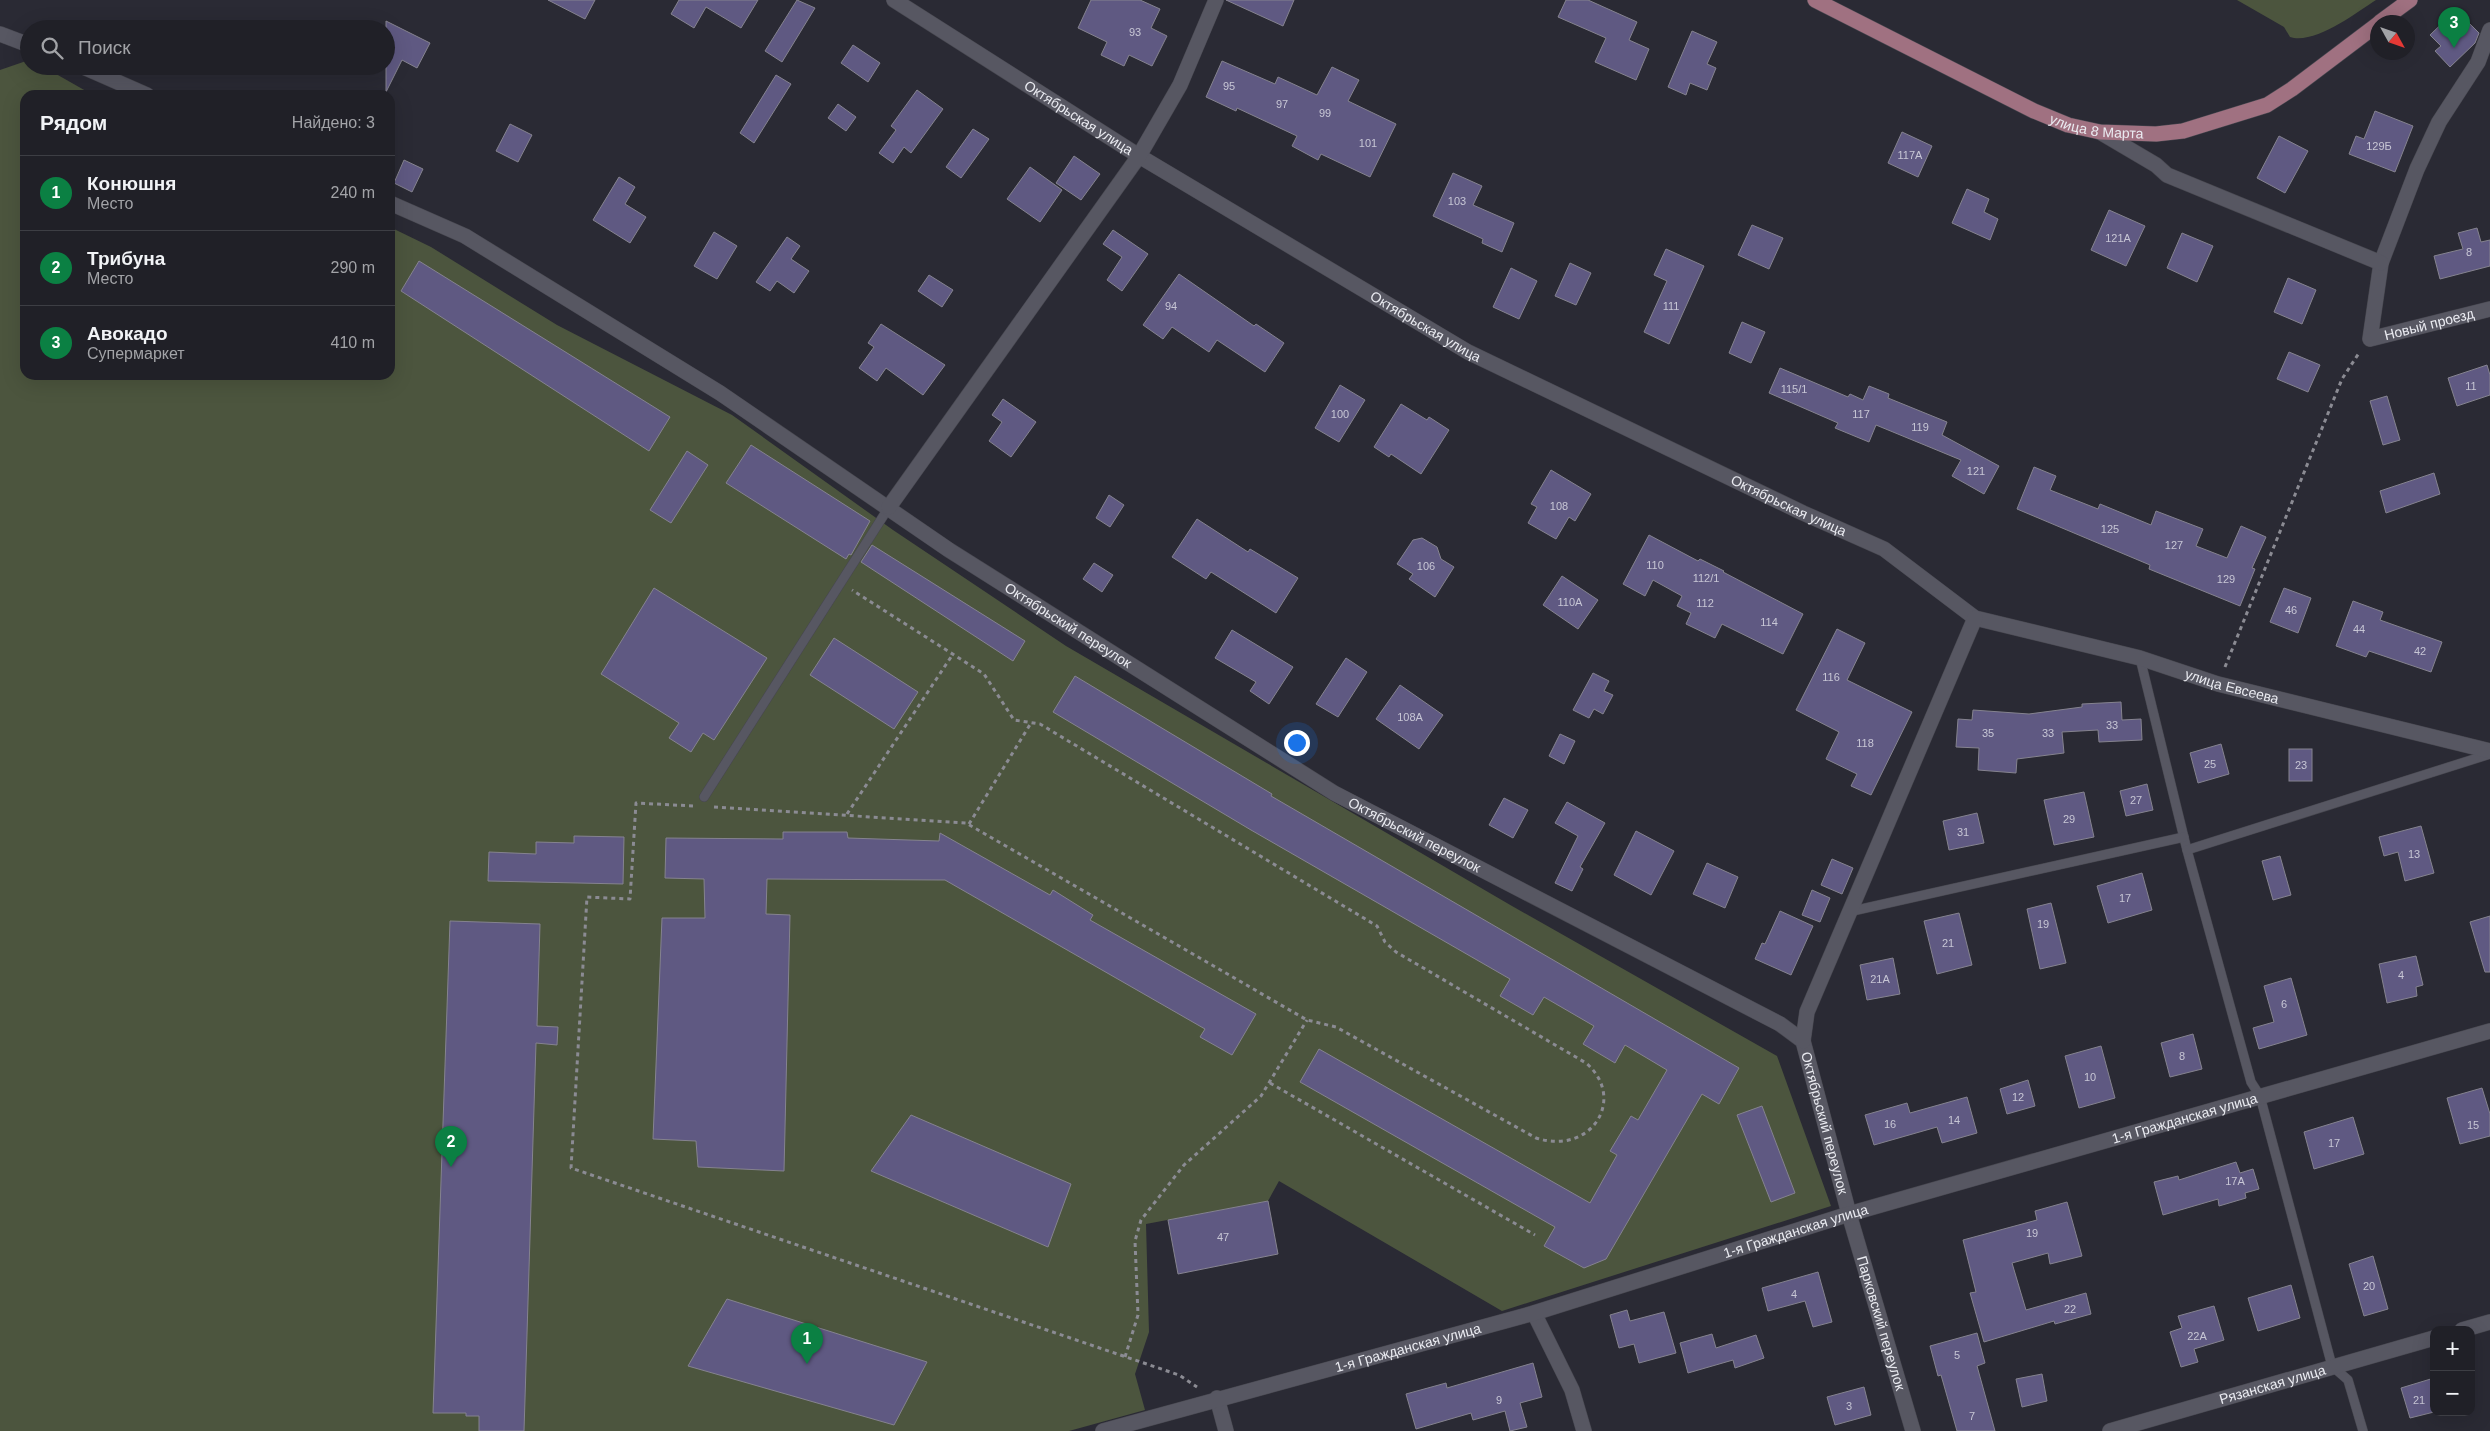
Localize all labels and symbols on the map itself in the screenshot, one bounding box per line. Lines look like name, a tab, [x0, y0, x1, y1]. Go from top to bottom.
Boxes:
pin: 3	[2438, 7, 2470, 48]
north arrow	[2370, 15, 2415, 60]
house number: 93	[1129, 26, 1141, 38]
street label: Октябрьская улица	[1021, 77, 1136, 158]
house number: 95	[1223, 80, 1235, 92]
house number: 97	[1276, 98, 1288, 110]
house number: 99	[1319, 107, 1331, 119]
street label: улица 8 Марта	[2047, 110, 2144, 142]
house number: 101	[1359, 137, 1377, 149]
house number: 129Б	[2366, 140, 2392, 152]
house number: 117А	[1898, 149, 1923, 161]
house number: 103	[1448, 195, 1466, 207]
house number: 121А	[2105, 232, 2132, 244]
house number: 8	[2466, 246, 2472, 258]
street label: Октябрьская улица	[1368, 288, 1484, 365]
house number: 94	[1165, 300, 1177, 312]
house number: 111	[1663, 300, 1679, 312]
street label: Новый проезд	[2382, 305, 2476, 343]
house number: 11	[2465, 380, 2477, 392]
house number: 115/1	[1781, 383, 1807, 395]
house number: 100	[1331, 408, 1349, 420]
house number: 117	[1852, 408, 1870, 420]
house number: 119	[1911, 421, 1929, 433]
house number: 121	[1967, 465, 1985, 477]
street label: Октябрьская улица	[1728, 472, 1849, 539]
house number: 108	[1550, 500, 1568, 512]
house number: 125	[2101, 523, 2119, 535]
house number: 127	[2165, 539, 2183, 551]
house number: 110	[1646, 559, 1664, 571]
house number: 106	[1417, 560, 1435, 572]
house number: 112/1	[1693, 572, 1719, 584]
house number: 129	[2217, 573, 2235, 585]
street label: Октябрьский переулок	[1002, 579, 1135, 672]
house number: 110А	[1558, 596, 1583, 608]
house number: 112	[1696, 597, 1714, 609]
house number: 46	[2285, 604, 2297, 616]
house number: 114	[1760, 616, 1778, 628]
house number: 44	[2353, 623, 2365, 635]
house number: 42	[2414, 645, 2426, 657]
street label: улица Евсеева	[2183, 666, 2281, 707]
house number: 116	[1822, 671, 1840, 683]
house number: 108А	[1397, 711, 1424, 723]
house number: 33	[2106, 719, 2118, 731]
house number: 35	[1982, 727, 1994, 739]
house number: 33	[2042, 727, 2054, 739]
your location	[1284, 730, 1310, 756]
house number: 118	[1856, 737, 1874, 749]
house number: 25	[2204, 758, 2216, 770]
house number: 23	[2295, 759, 2307, 771]
street label: Октябрьский переулок	[1346, 794, 1484, 876]
house number: 27	[2130, 794, 2142, 806]
house number: 29	[2063, 813, 2075, 825]
house number: 31	[1957, 826, 1969, 838]
house number: 13	[2408, 848, 2420, 860]
house number: 17	[2119, 892, 2131, 904]
house number: 19	[2037, 918, 2049, 930]
house number: 21	[1942, 937, 1954, 949]
house number: 4	[2398, 969, 2404, 981]
house number: 21А	[1870, 973, 1890, 985]
house number: 6	[2281, 998, 2287, 1010]
street label: Октябрьский переулок	[1798, 1050, 1852, 1197]
house number: 8	[2179, 1050, 2185, 1062]
house number: 10	[2084, 1071, 2096, 1083]
street label: 1-я Гражданская улица	[2110, 1090, 2259, 1147]
house number: 12	[2012, 1091, 2024, 1103]
house number: 14	[1948, 1114, 1960, 1126]
house number: 16	[1884, 1118, 1896, 1130]
house number: 15	[2467, 1119, 2479, 1131]
pin: 2	[435, 1126, 467, 1167]
house number: 17	[2328, 1137, 2340, 1149]
house number: 17А	[2225, 1175, 2245, 1187]
street label: 1-я Гражданская улица	[1721, 1201, 1870, 1261]
house number: 19	[2026, 1227, 2038, 1239]
house number: 47	[1217, 1231, 1229, 1243]
street label: Парковский переулок	[1854, 1254, 1909, 1393]
house number: 20	[2363, 1280, 2375, 1292]
house number: 4	[1791, 1288, 1797, 1300]
house number: 22	[2064, 1303, 2076, 1315]
street label: 1-я Гражданская улица	[1333, 1320, 1483, 1375]
pin: 1	[791, 1323, 823, 1364]
house number: 22А	[2187, 1330, 2207, 1342]
house number: 5	[1954, 1349, 1960, 1361]
street label: Рязанская улица	[2218, 1361, 2328, 1407]
house number: 9	[1496, 1394, 1502, 1406]
house number: 21	[2413, 1394, 2425, 1406]
house number: 3	[1846, 1400, 1852, 1412]
house number: 7	[1969, 1410, 1975, 1422]

